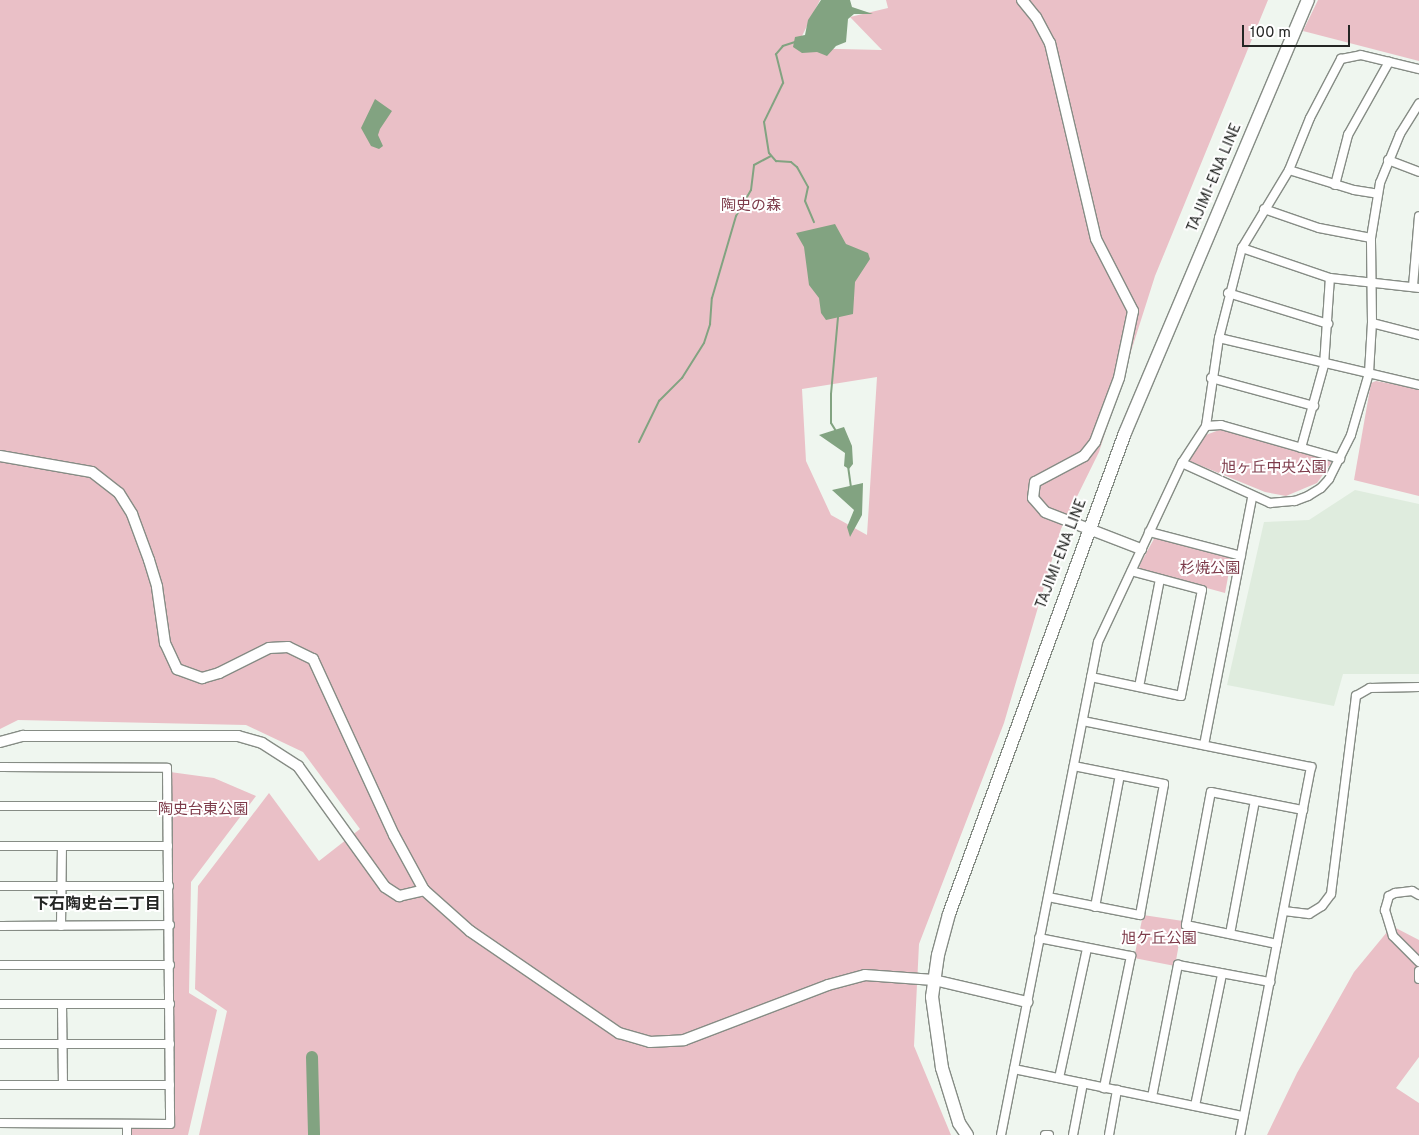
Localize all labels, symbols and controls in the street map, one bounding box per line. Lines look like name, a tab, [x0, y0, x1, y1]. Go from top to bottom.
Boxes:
scale bar	[1244, 15, 1352, 47]
text: 100 m	[1250, 24, 1291, 43]
street label: TAJIMI-ENA LINE	[1184, 120, 1246, 236]
park label: 陶史の森	[721, 198, 781, 216]
park label: 旭ヶ丘中央公園	[1222, 460, 1326, 478]
street label: TAJIMI-ENA LINE	[1033, 496, 1091, 612]
park label: 杉焼公園	[1180, 561, 1240, 579]
park label: 陶史台東公園	[158, 802, 248, 820]
district label: 下石陶史台二丁目	[33, 895, 161, 915]
park label: 旭ケ丘公園	[1122, 931, 1196, 949]

